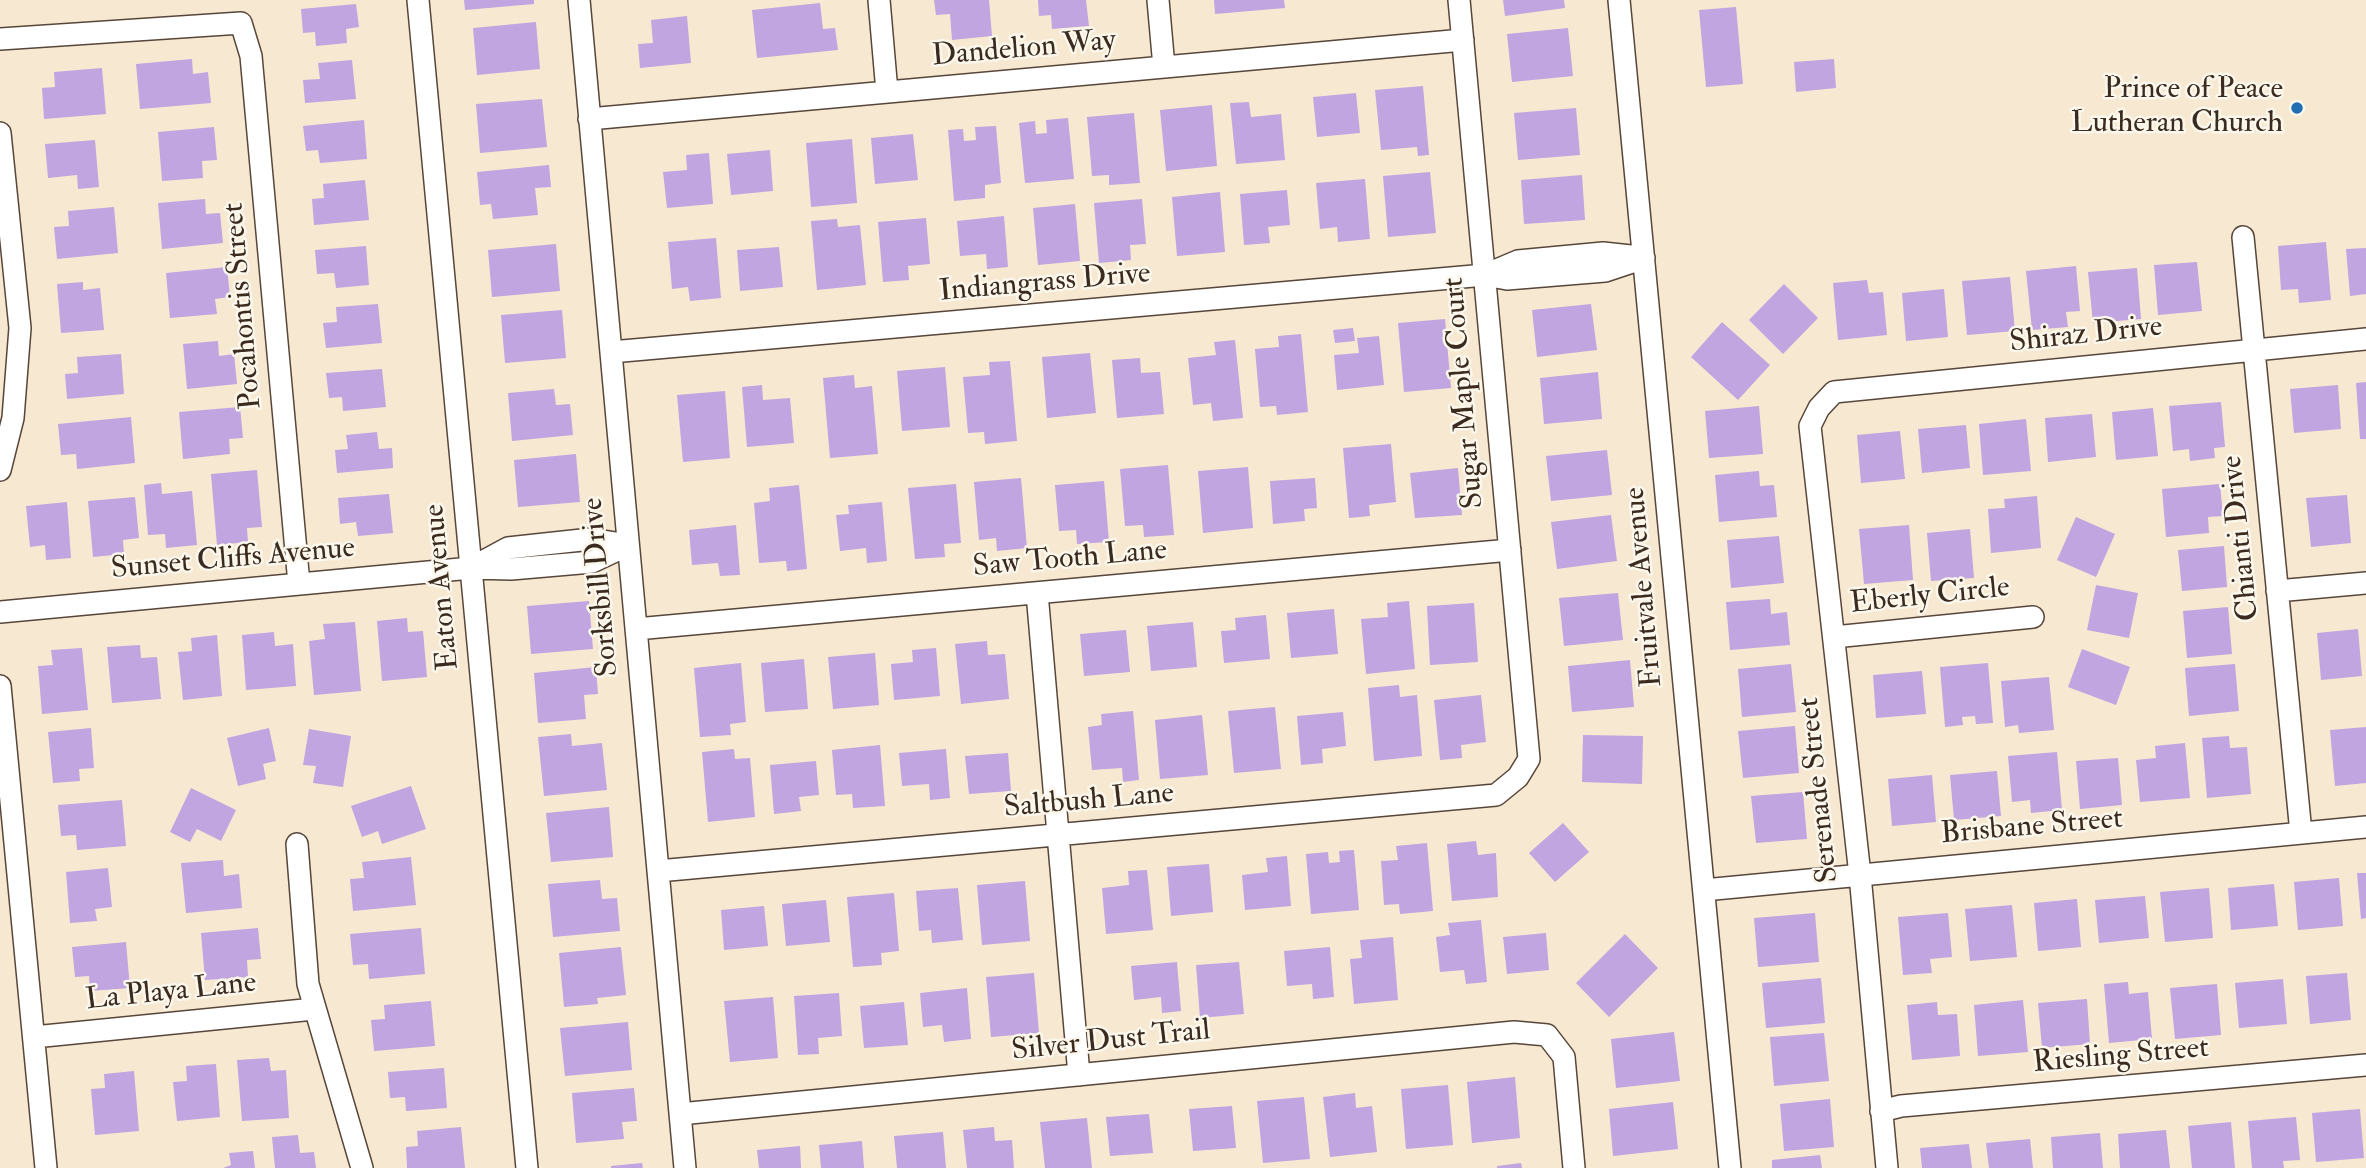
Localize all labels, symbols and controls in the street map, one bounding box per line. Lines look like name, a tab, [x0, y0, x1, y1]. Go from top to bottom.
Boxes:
street label: Dandelion Way	[931, 24, 1117, 76]
place label: Prince of Peace Lutheran Church	[2071, 73, 2283, 144]
marker: Prince of Peace Lutheran Church	[2289, 100, 2305, 116]
street label: Pocahontis Street	[217, 201, 271, 411]
street label: Indiangrass Drive	[938, 257, 1152, 311]
street label: Sugar Maple Court	[1437, 276, 1493, 510]
street label: Shiraz Drive	[2008, 310, 2164, 362]
street label: Chianti Drive	[2215, 454, 2269, 622]
street label: Fruitvale Avenue	[1618, 485, 1672, 689]
street label: Sorksbill Drive	[576, 496, 628, 678]
street label: Eaton Avenue	[418, 502, 468, 672]
street label: Sunset Cliffs Avenue	[110, 531, 356, 589]
street label: Saw Tooth Lane	[971, 534, 1169, 586]
street label: Eberly Circle	[1849, 571, 2011, 623]
street label: Serenade Street	[1792, 695, 1848, 885]
street label: Saltbush Lane	[1002, 777, 1176, 827]
street label: Brisbane Street	[1939, 802, 2125, 854]
street label: La Playa Lane	[84, 966, 258, 1020]
street label: Silver Dust Trail	[1010, 1014, 1212, 1070]
street label: Riesling Street	[2031, 1031, 2211, 1083]

